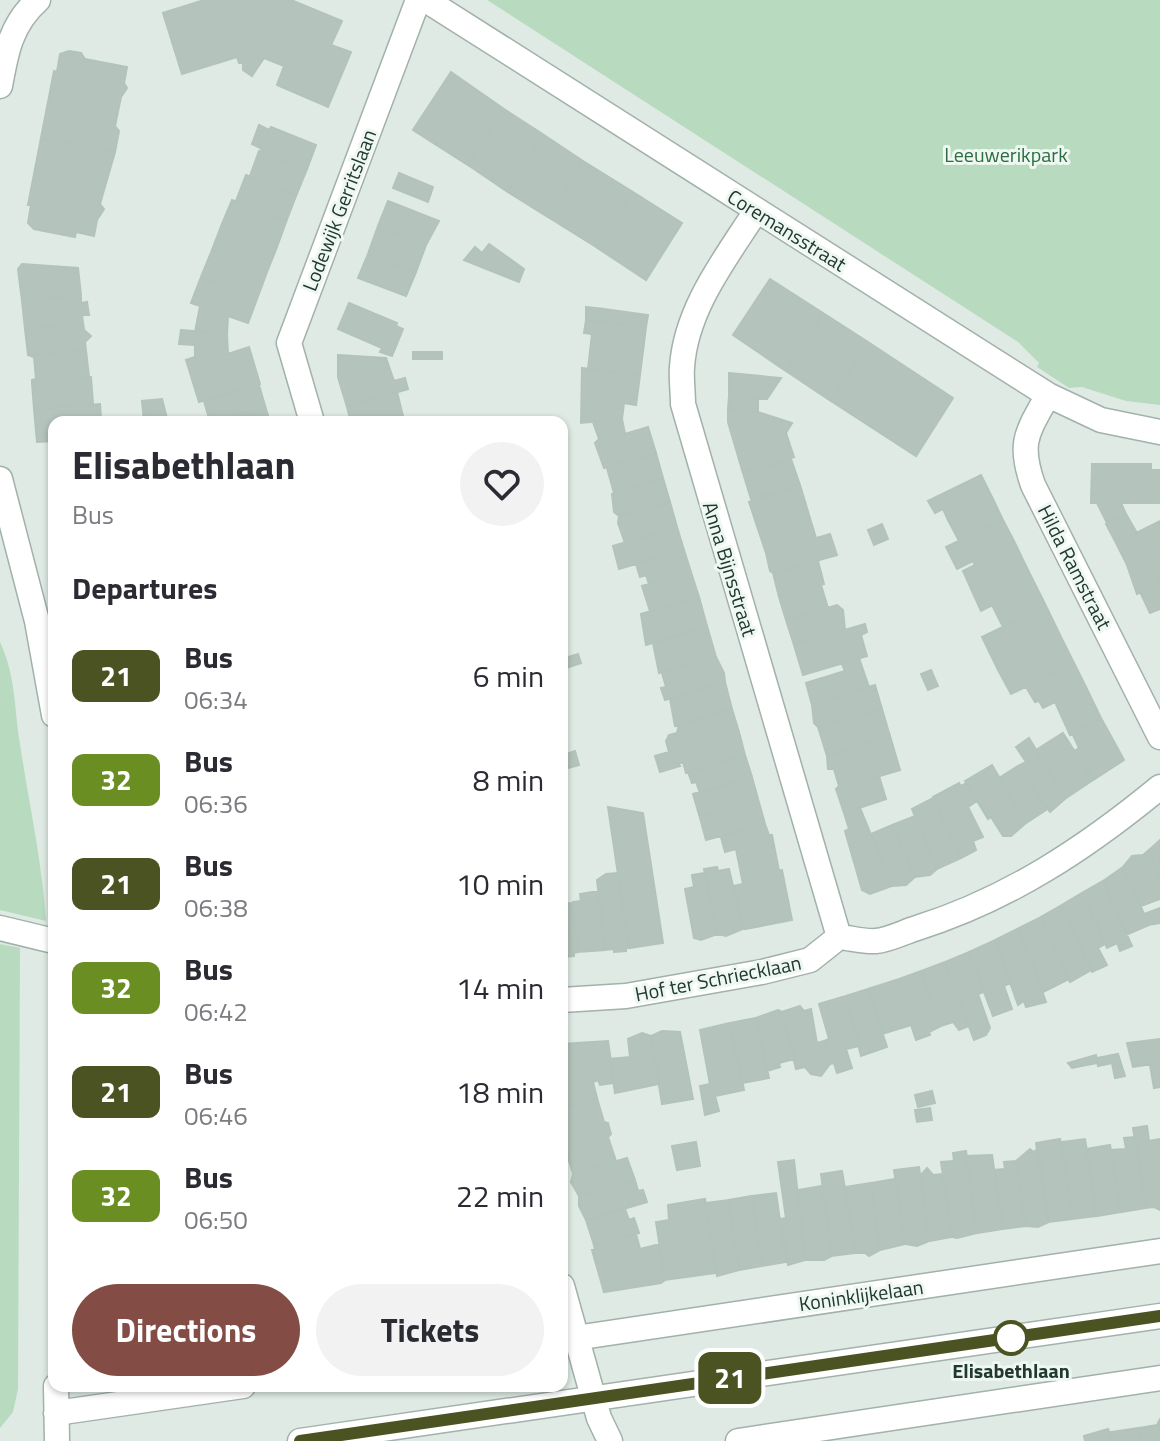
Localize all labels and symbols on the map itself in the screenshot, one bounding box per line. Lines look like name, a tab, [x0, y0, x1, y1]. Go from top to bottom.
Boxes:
street label: Lodewijk Gerritslaan	[294, 125, 384, 295]
park label: Leeuwerikpark	[944, 139, 1068, 170]
street label: Coremansstraat	[721, 181, 853, 279]
street label: Anna Bijnsstraat	[695, 498, 765, 640]
street label: Hilda Ramstraat	[1030, 499, 1120, 635]
street label: Hof ter Schriecklaan	[632, 947, 804, 1009]
street label: Koninklijkelaan	[797, 1271, 925, 1319]
marker: Elisabethlaan	[994, 1321, 1028, 1355]
line badge: 21	[694, 1352, 766, 1404]
place label: Elisabethlaan	[952, 1355, 1070, 1386]

